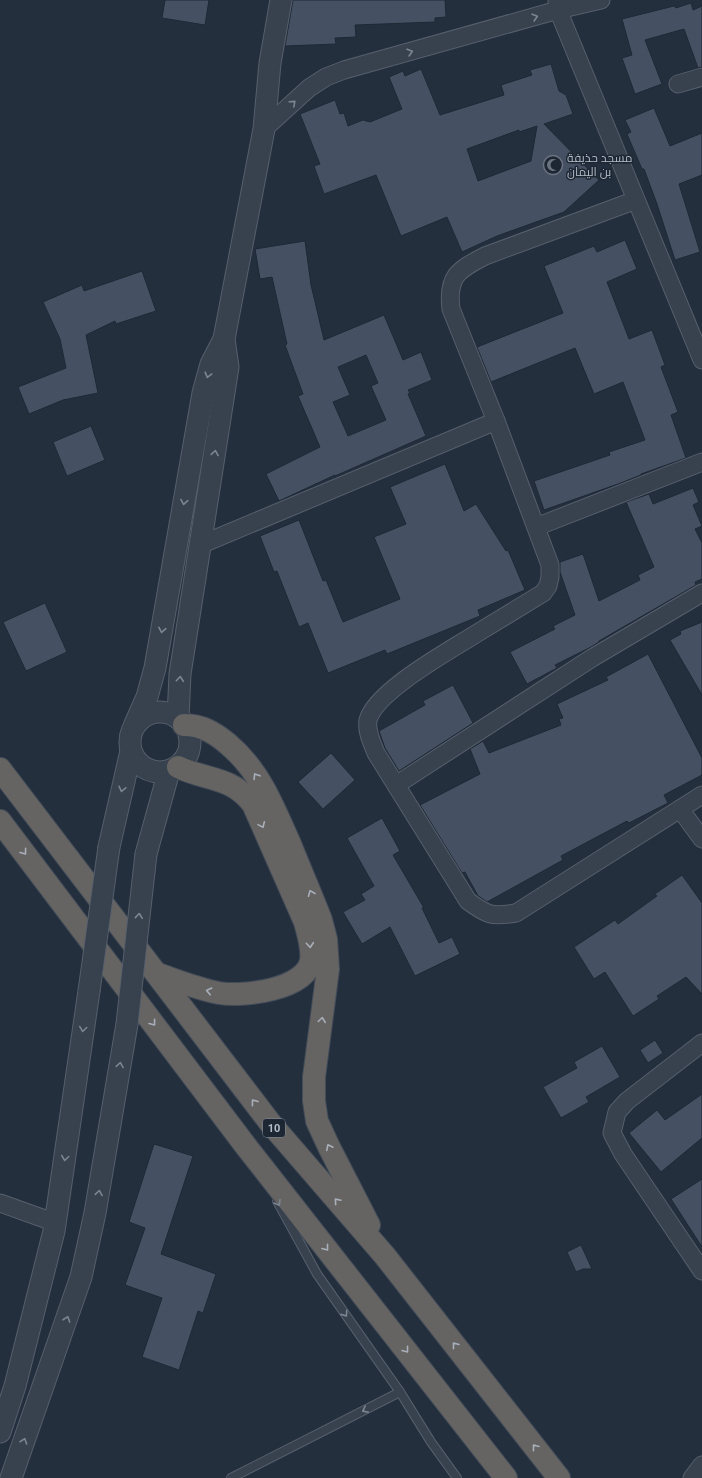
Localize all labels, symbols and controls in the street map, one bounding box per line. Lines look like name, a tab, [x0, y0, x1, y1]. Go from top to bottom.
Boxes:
one-way arrow	[531, 13, 538, 22]
one-way arrow	[406, 48, 413, 57]
one-way arrow	[288, 101, 295, 108]
place label: مسجد حذيفة بن اليمان	[567, 151, 633, 179]
mosque icon: مسجد حذيفة بن اليمان	[542, 154, 564, 176]
one-way arrow	[204, 371, 213, 378]
one-way arrow	[210, 450, 219, 457]
one-way arrow	[180, 499, 189, 505]
one-way arrow	[158, 627, 166, 633]
one-way arrow	[175, 676, 184, 682]
one-way arrow	[254, 773, 261, 780]
one-way arrow	[119, 786, 127, 793]
one-way arrow	[258, 821, 266, 828]
one-way arrow	[19, 847, 26, 854]
one-way arrow	[307, 890, 315, 897]
one-way arrow	[134, 913, 143, 919]
one-way arrow	[305, 942, 314, 948]
one-way arrow	[206, 987, 212, 995]
one-way arrow	[317, 1017, 326, 1023]
one-way arrow	[148, 1018, 155, 1025]
one-way arrow	[79, 1026, 88, 1032]
one-way arrow	[115, 1061, 124, 1068]
one-way arrow	[252, 1099, 259, 1106]
road number: 10	[263, 1119, 285, 1137]
one-way arrow	[326, 1144, 334, 1151]
one-way arrow	[61, 1155, 70, 1161]
one-way arrow	[94, 1190, 102, 1196]
one-way arrow	[274, 1199, 281, 1206]
one-way arrow	[335, 1199, 342, 1206]
one-way arrow	[321, 1243, 328, 1250]
one-way arrow	[340, 1310, 348, 1317]
one-way arrow	[62, 1315, 71, 1322]
one-way arrow	[452, 1343, 459, 1350]
one-way arrow	[401, 1346, 408, 1353]
one-way arrow	[362, 1405, 370, 1412]
one-way arrow	[19, 1438, 28, 1445]
one-way arrow	[533, 1445, 540, 1452]

